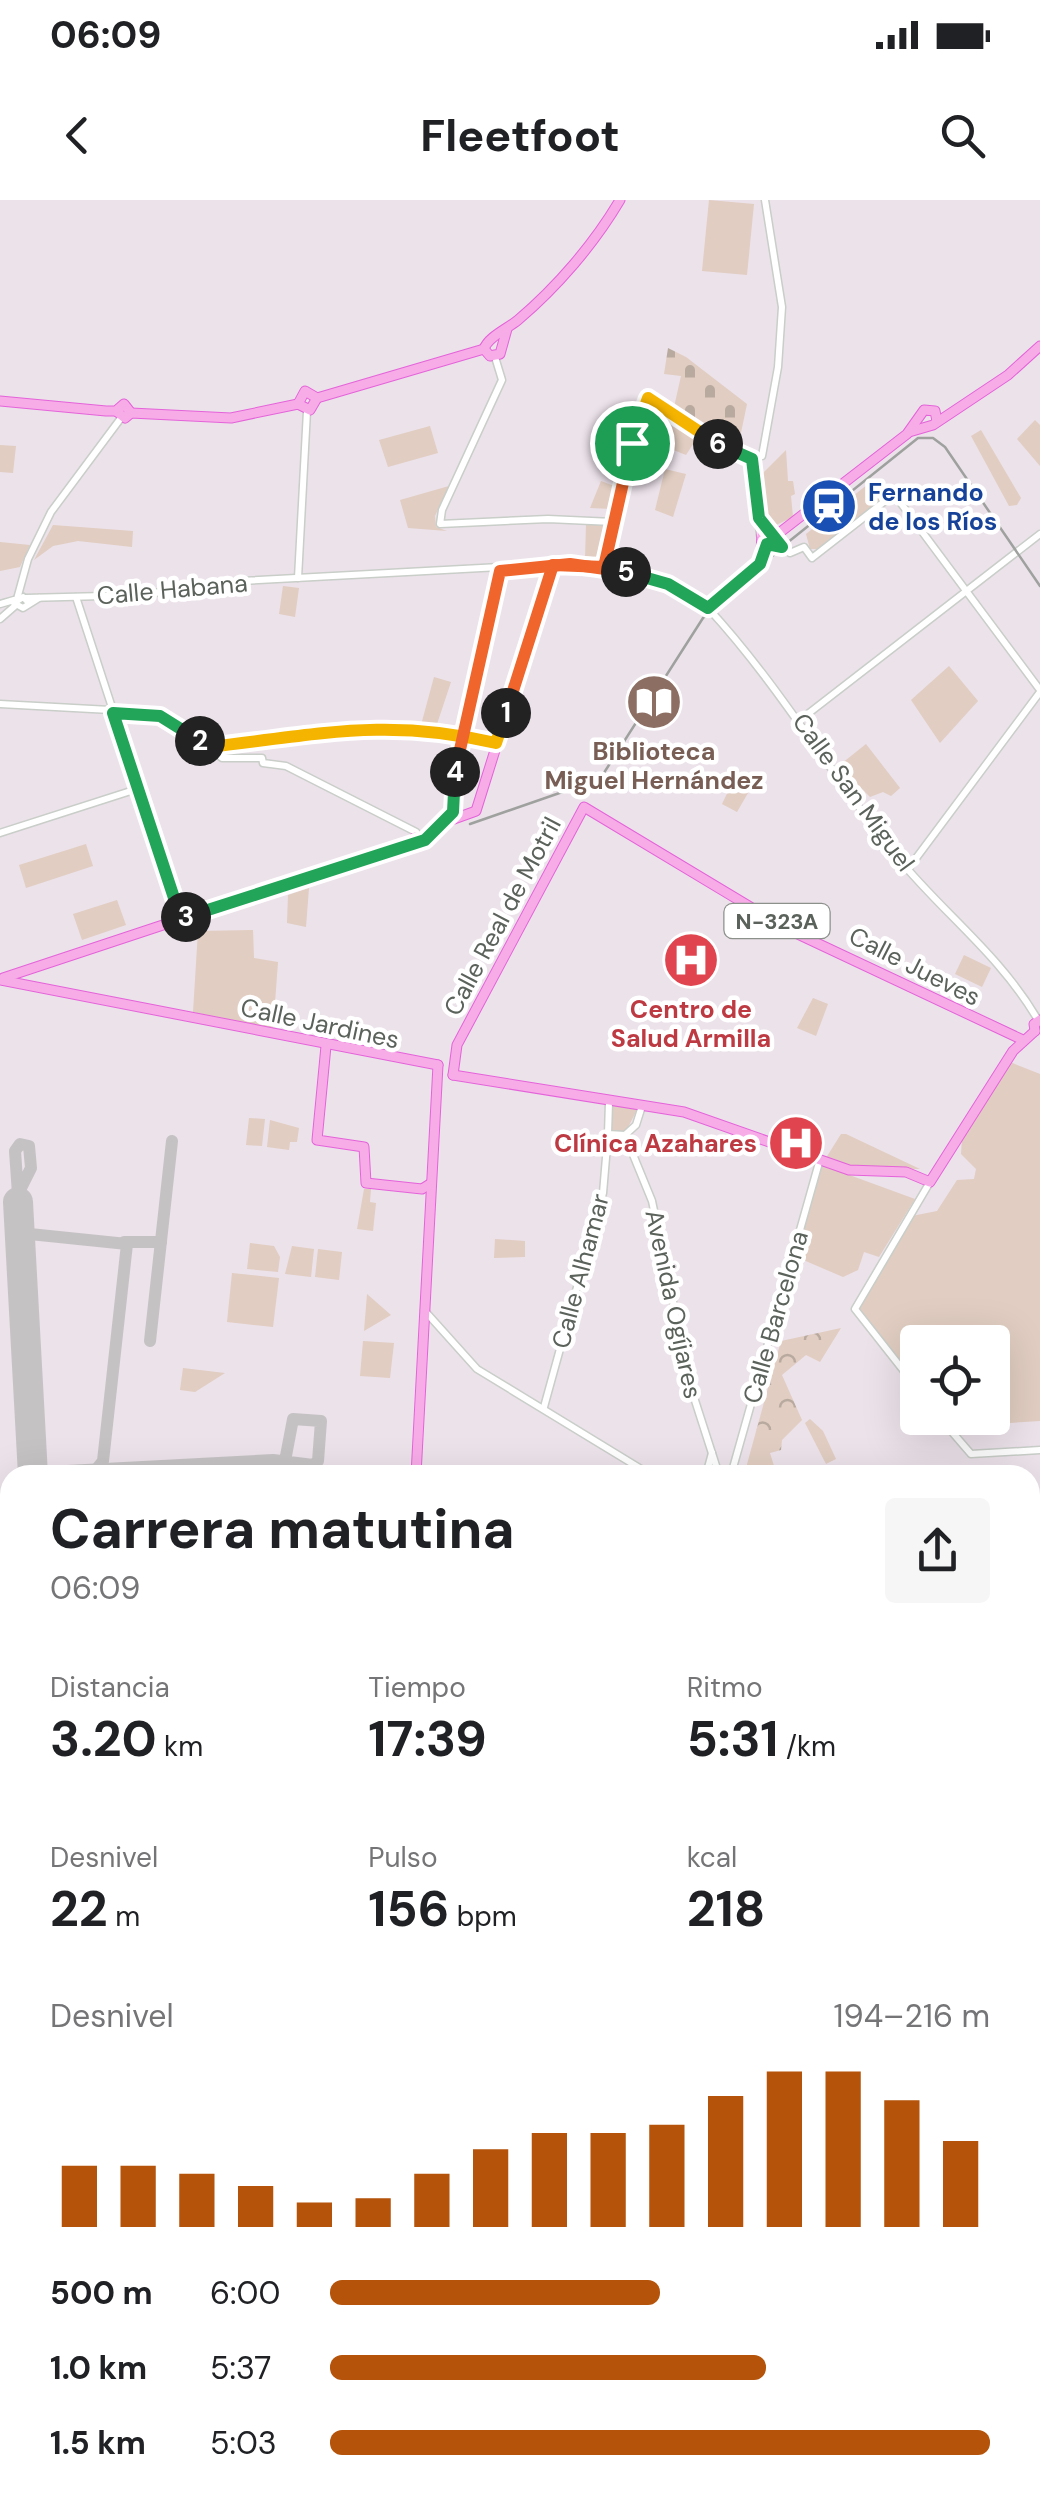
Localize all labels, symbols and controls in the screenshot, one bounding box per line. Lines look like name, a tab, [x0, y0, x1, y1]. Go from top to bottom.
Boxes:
text: 06:09	[50, 10, 161, 60]
text: Fleetfoot	[420, 106, 620, 165]
icon: back	[50, 108, 105, 163]
icon: search	[935, 108, 990, 163]
pin	[590, 401, 675, 486]
icon: arrive	[605, 416, 660, 471]
pin: 6	[693, 419, 743, 469]
text: 6	[709, 425, 727, 462]
station icon: Fernando de los Ríos	[799, 476, 859, 536]
place label: Fernando de los Ríos	[868, 476, 997, 538]
pin: 5	[601, 547, 651, 597]
text: 5	[617, 553, 635, 590]
street label: Calle Habana	[95, 566, 249, 613]
library icon: Biblioteca Miguel Hernández	[624, 672, 684, 732]
pin: 1	[481, 688, 531, 738]
text: 1	[501, 694, 511, 731]
street label: Calle San Miguel	[785, 707, 922, 878]
pin: 2	[175, 716, 225, 766]
text: 2	[192, 722, 208, 759]
place label: Biblioteca Miguel Hernández	[544, 735, 764, 797]
pin: 4	[430, 747, 480, 797]
text: 4	[446, 753, 464, 790]
street label: Calle Real de Motril	[436, 811, 569, 1021]
pin: 3	[161, 892, 211, 942]
text: 3	[178, 898, 194, 935]
road number: N-323A	[724, 904, 830, 938]
street label: Calle Jueves	[843, 919, 986, 1014]
hospital icon: Centro de Salud Armilla	[661, 930, 721, 990]
street label: Calle Jardines	[238, 991, 402, 1056]
place label: Centro de Salud Armilla	[611, 993, 771, 1055]
hospital icon: Clínica Azahares	[766, 1113, 826, 1173]
place label: Clínica Azahares	[554, 1127, 757, 1160]
street label: Calle Alhamar	[544, 1190, 617, 1352]
street label: Avenida Ogíjares	[637, 1207, 710, 1402]
street label: Calle Barcelona	[735, 1227, 816, 1407]
map controls	[900, 1325, 1010, 1435]
button: locate	[900, 1325, 1010, 1435]
text: Carrera matutina	[50, 1493, 515, 1565]
button: share	[885, 1498, 990, 1603]
text: 06:09	[50, 1567, 140, 1609]
text: Distancia	[50, 1669, 170, 1706]
text: Tiempo	[368, 1669, 466, 1706]
text: Ritmo	[687, 1669, 763, 1706]
text: 3.20	[50, 1706, 157, 1772]
text: 17:39	[368, 1706, 487, 1772]
text: 5:31	[687, 1706, 778, 1772]
text: km	[157, 1728, 203, 1765]
text: /km	[778, 1728, 836, 1765]
text: Desnivel	[50, 1839, 158, 1876]
text: Pulso	[368, 1839, 438, 1876]
text: kcal	[687, 1839, 737, 1876]
text: 22	[50, 1876, 108, 1942]
text: 156	[368, 1876, 449, 1942]
text: 218	[687, 1876, 765, 1942]
text: m	[108, 1898, 140, 1935]
text: bpm	[449, 1898, 517, 1935]
text: Desnivel	[50, 1995, 174, 2037]
text: 194–216 m	[834, 1995, 990, 2037]
text: 500 m	[50, 2272, 153, 2314]
text: 6:00	[210, 2272, 280, 2314]
text: 1.0 km	[50, 2347, 147, 2389]
text: 5:37	[210, 2347, 271, 2389]
text: 1.5 km	[50, 2422, 146, 2464]
text: 5:03	[210, 2422, 277, 2464]

